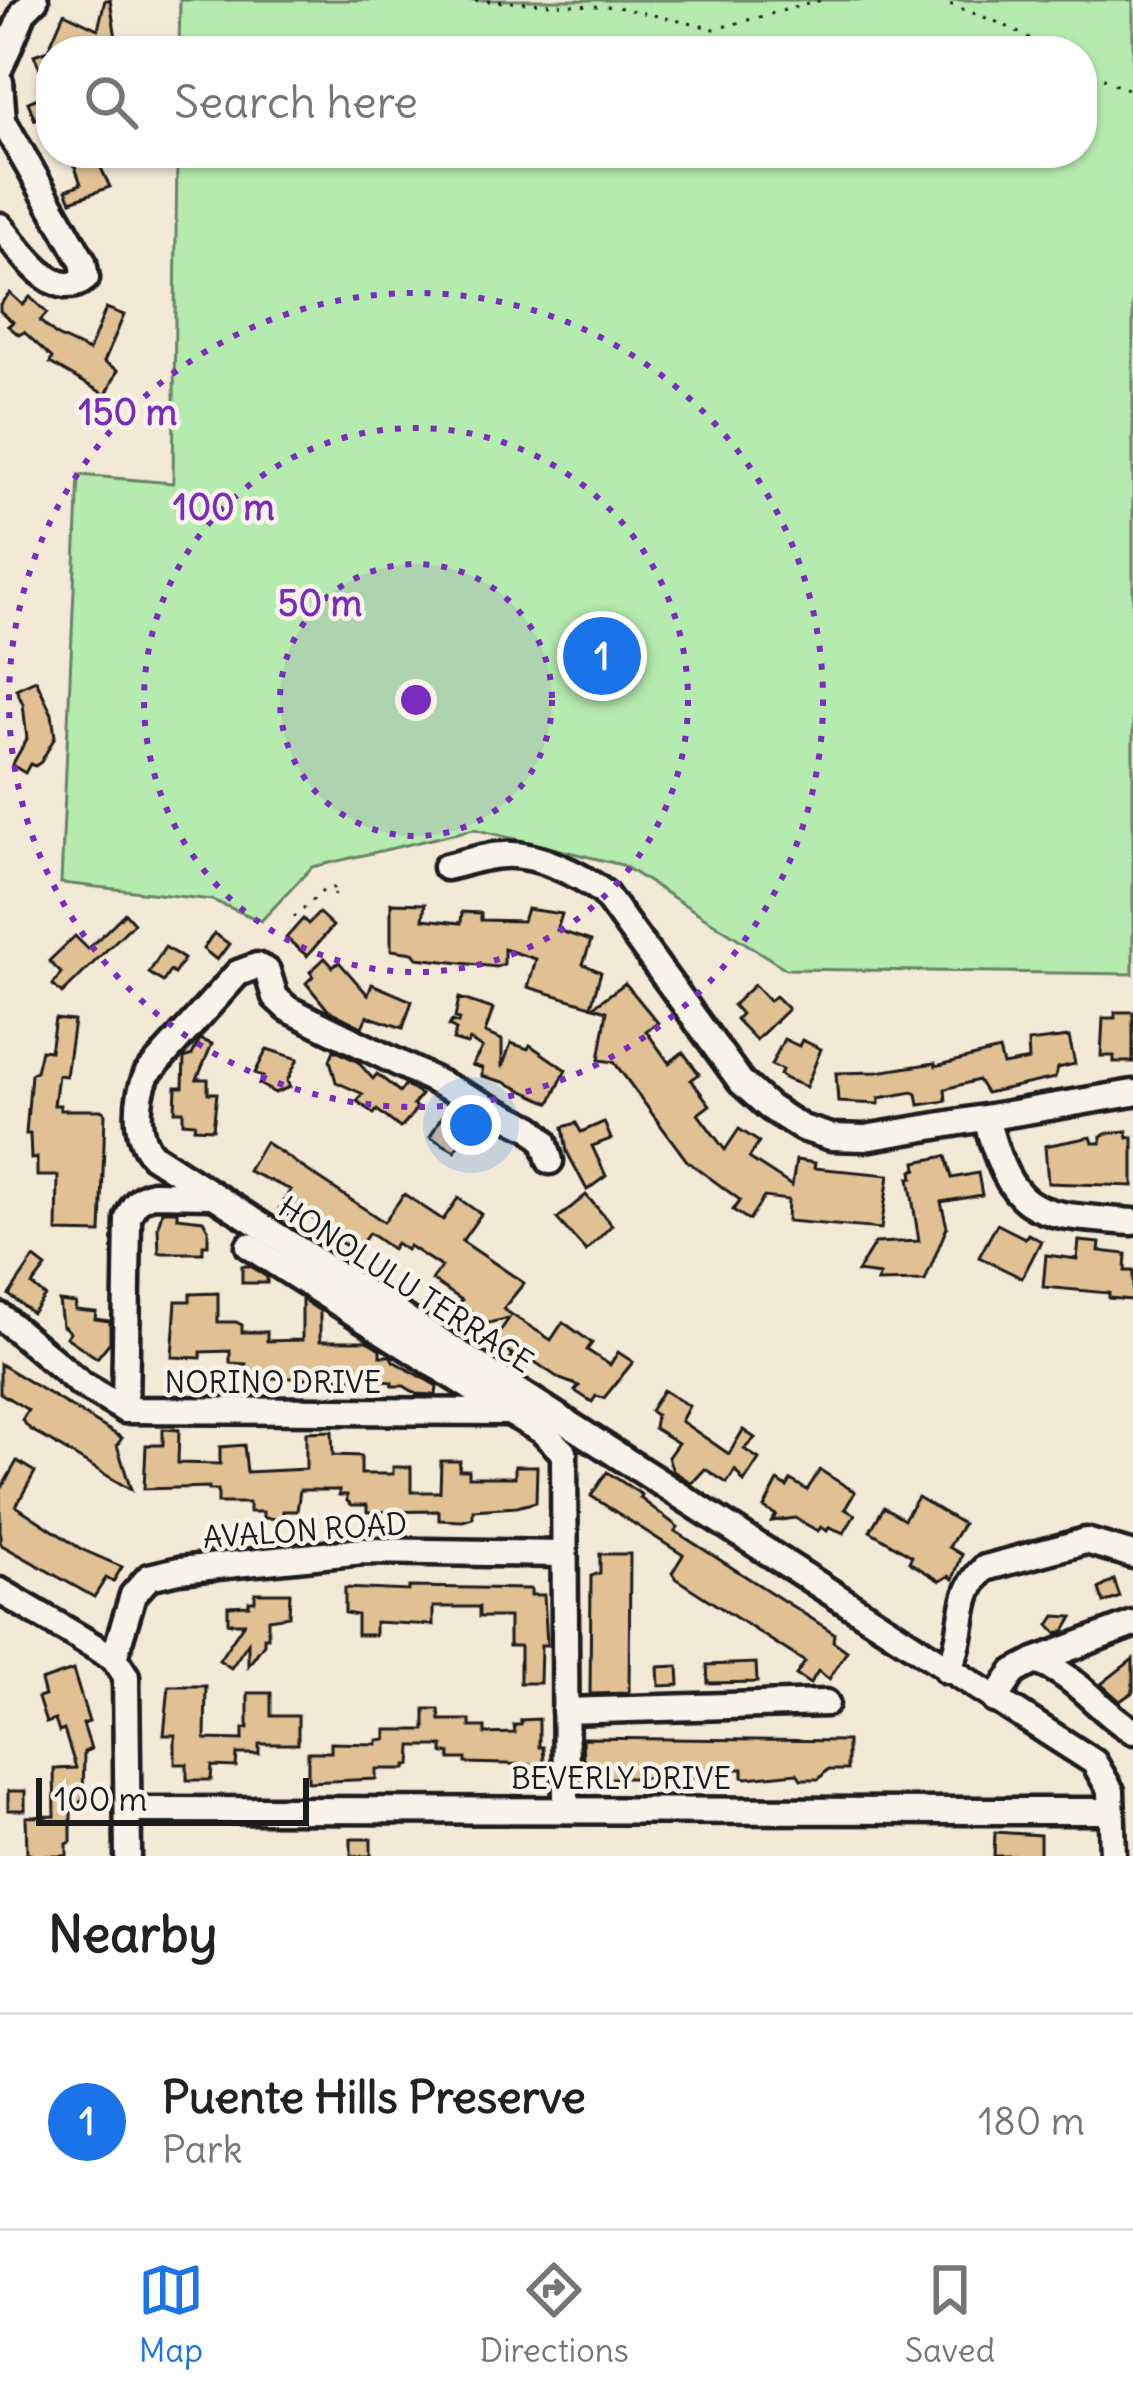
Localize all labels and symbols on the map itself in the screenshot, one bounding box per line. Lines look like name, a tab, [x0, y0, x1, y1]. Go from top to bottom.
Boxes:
text: 150 m	[79, 390, 177, 435]
text: 100 m	[173, 485, 275, 530]
text: 50 m	[278, 581, 362, 626]
pin: 1	[563, 611, 641, 701]
centre of rings	[395, 679, 437, 721]
your location	[441, 1095, 501, 1155]
street label: HONOLULU TERRACE	[272, 1188, 540, 1380]
street label: NORINO DRIVE	[164, 1363, 382, 1401]
street label: AVALON ROAD	[202, 1504, 408, 1556]
street label: BEVERLY DRIVE	[511, 1759, 731, 1797]
scale bar	[36, 1772, 309, 1825]

